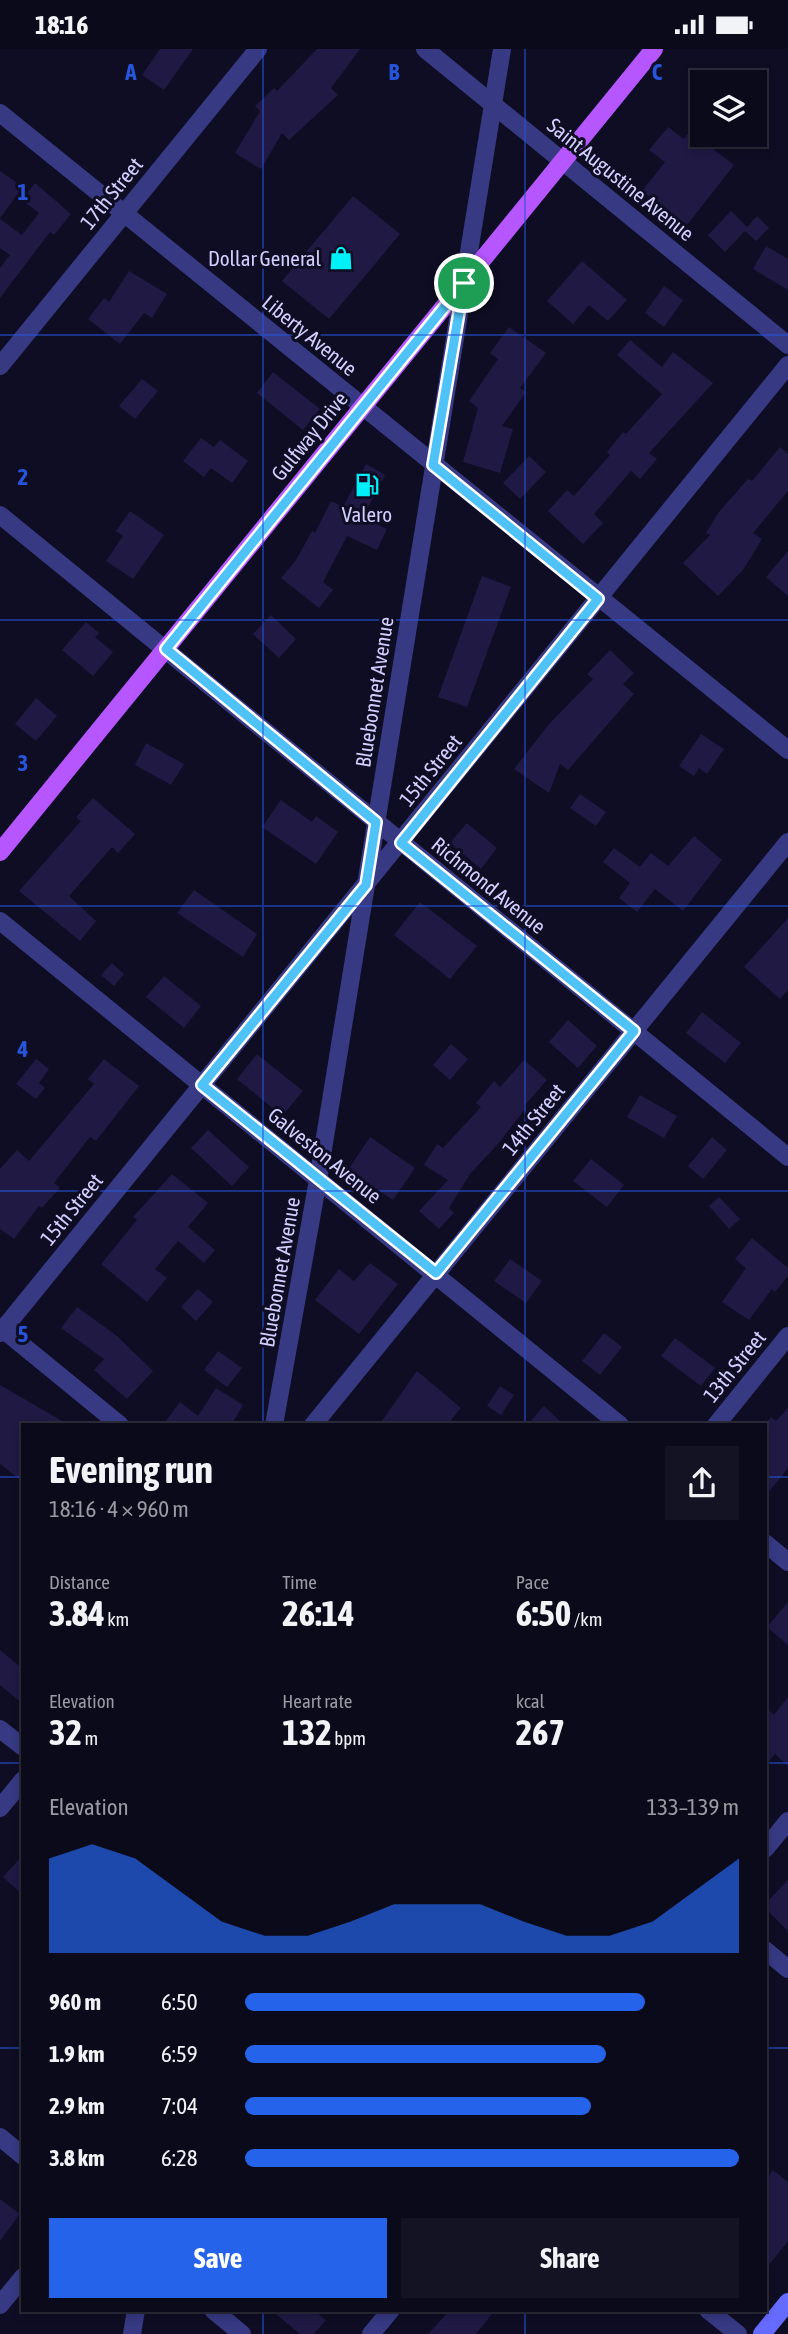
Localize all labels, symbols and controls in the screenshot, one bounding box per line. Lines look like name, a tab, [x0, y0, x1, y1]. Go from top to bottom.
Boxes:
text: 18:16	[35, 10, 89, 40]
text: A	[124, 59, 137, 85]
text: B	[389, 59, 400, 85]
text: C	[652, 59, 663, 85]
map controls	[690, 70, 767, 147]
button: layers	[690, 70, 767, 147]
street label: Saint Augustine Avenue	[543, 113, 699, 245]
street label: 17th Street	[75, 152, 147, 234]
text: 1	[18, 179, 29, 205]
shop icon: Dollar General	[327, 244, 355, 272]
place label: Dollar General	[208, 246, 321, 270]
pin	[434, 253, 494, 313]
icon: arrive	[445, 264, 483, 302]
street label: Liberty Avenue	[258, 290, 362, 380]
street label: Gulfway Drive	[266, 387, 352, 485]
text: 2	[18, 464, 28, 490]
fuel station icon: Valero	[353, 471, 381, 499]
place label: Valero	[342, 502, 392, 526]
street label: Bluebonnet Avenue	[350, 615, 398, 769]
street label: 15th Street	[394, 729, 466, 811]
text: 3	[18, 750, 28, 776]
street label: Richmond Avenue	[427, 832, 551, 938]
text: 4	[17, 1036, 29, 1062]
street label: 14th Street	[497, 1078, 569, 1160]
street label: Galveston Avenue	[264, 1102, 386, 1208]
street label: 15th Street	[35, 1168, 107, 1250]
street label: Bluebonnet Avenue	[254, 1195, 304, 1349]
text: 5	[18, 1321, 29, 1347]
street label: 13th Street	[698, 1325, 770, 1407]
button: share	[665, 1446, 739, 1520]
text: Evening run	[49, 1448, 213, 1491]
text: 18:16 · 4 × 960 m	[49, 1496, 189, 1522]
text: Distance	[49, 1571, 110, 1593]
text: Time	[282, 1571, 317, 1593]
text: Pace	[516, 1571, 549, 1593]
text: 3.84	[49, 1593, 105, 1633]
text: 26:14	[282, 1593, 354, 1633]
text: 6:50	[516, 1593, 571, 1633]
text: km	[105, 1608, 129, 1630]
text: /km	[571, 1608, 602, 1630]
text: Elevation	[49, 1690, 115, 1712]
text: Heart rate	[282, 1690, 352, 1712]
text: kcal	[516, 1690, 545, 1712]
text: 32	[49, 1712, 82, 1752]
text: 132	[282, 1712, 332, 1752]
text: 267	[516, 1712, 565, 1752]
text: m	[82, 1727, 98, 1749]
text: bpm	[332, 1727, 366, 1749]
text: Elevation	[49, 1794, 129, 1820]
text: 133–139 m	[646, 1794, 739, 1820]
text: 960 m	[49, 1989, 101, 2015]
text: 6:50	[161, 1989, 198, 2015]
text: 1.9 km	[49, 2041, 105, 2067]
text: 6:59	[161, 2041, 198, 2067]
text: 2.9 km	[49, 2093, 105, 2119]
text: 7:04	[161, 2093, 198, 2119]
text: 3.8 km	[49, 2145, 105, 2171]
text: 6:28	[161, 2145, 198, 2171]
button: Save	[49, 2218, 387, 2298]
button: Share	[401, 2218, 739, 2298]

